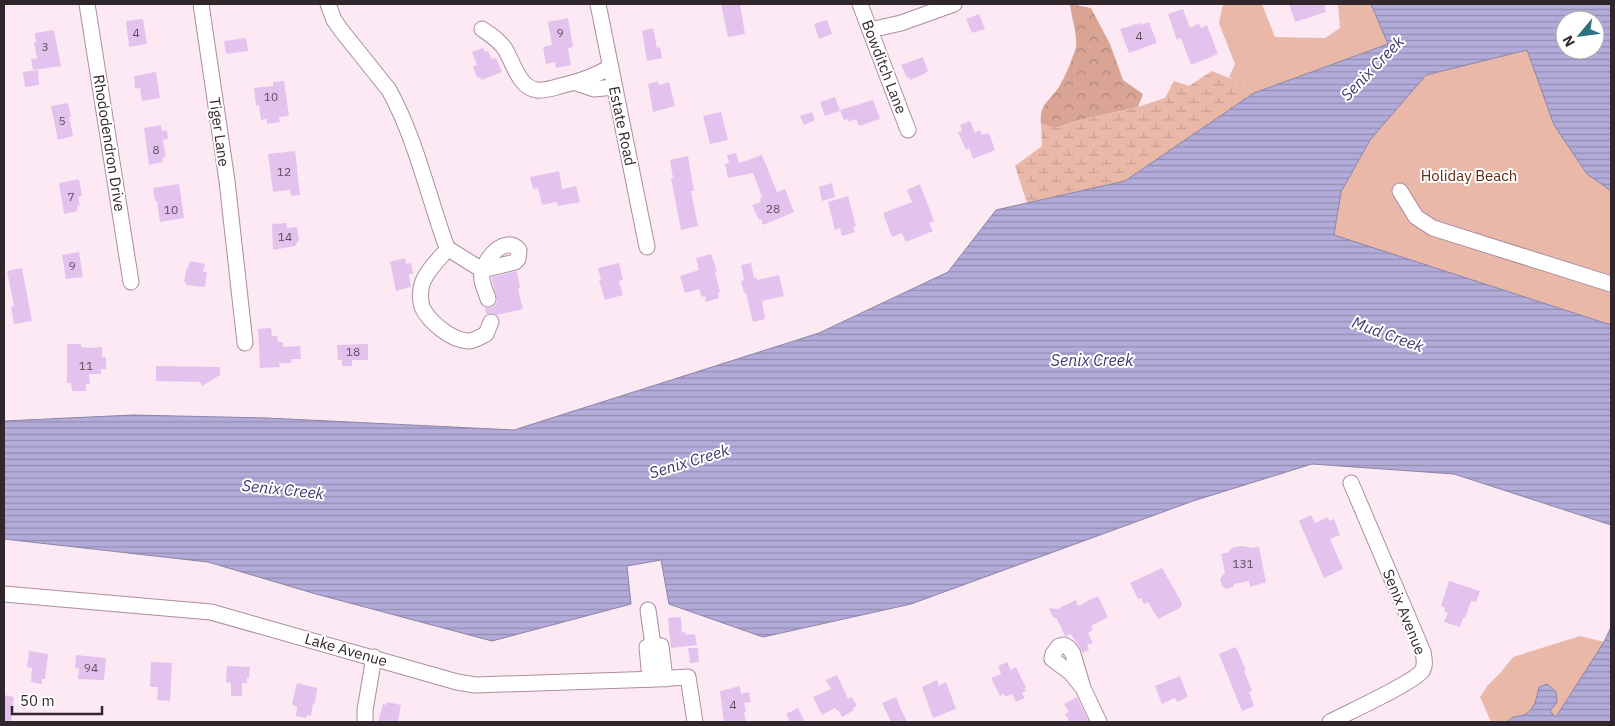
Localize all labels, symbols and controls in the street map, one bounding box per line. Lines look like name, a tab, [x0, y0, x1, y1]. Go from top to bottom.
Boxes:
north arrow	[1555, 10, 1605, 60]
street label: Bowditch Lane	[858, 17, 911, 116]
house number: 4	[132, 25, 140, 40]
house number: 9	[556, 25, 564, 40]
house number: 4	[1135, 28, 1143, 43]
water label: Senix Creek	[1336, 31, 1408, 105]
text: N	[1558, 33, 1579, 50]
house number: 3	[41, 39, 49, 54]
street label: Rhododendron Drive	[89, 73, 130, 213]
street label: Estate Road	[605, 84, 640, 167]
house number: 10	[264, 89, 278, 104]
street label: Tiger Lane	[205, 96, 234, 168]
house number: 5	[58, 113, 66, 128]
house number: 8	[152, 142, 160, 157]
house number: 12	[277, 164, 291, 179]
park label: Holiday Beach	[1421, 166, 1517, 185]
house number: 7	[67, 189, 75, 204]
house number: 28	[766, 201, 780, 216]
house number: 10	[164, 202, 178, 217]
house number: 14	[278, 229, 292, 244]
house number: 9	[68, 258, 76, 273]
water label: Mud Creek	[1349, 312, 1427, 356]
house number: 18	[346, 344, 360, 359]
water label: Senix Creek	[1051, 350, 1134, 370]
house number: 11	[79, 358, 93, 373]
water label: Senix Creek	[647, 439, 732, 483]
water label: Senix Creek	[241, 475, 326, 503]
house number: 131	[1232, 556, 1254, 571]
street label: Senix Avenue	[1379, 566, 1430, 657]
street label: Lake Avenue	[303, 629, 390, 670]
house number: 94	[84, 660, 98, 675]
scale bar	[12, 684, 102, 716]
text: 50 m	[20, 691, 55, 710]
house number: 4	[729, 697, 737, 712]

